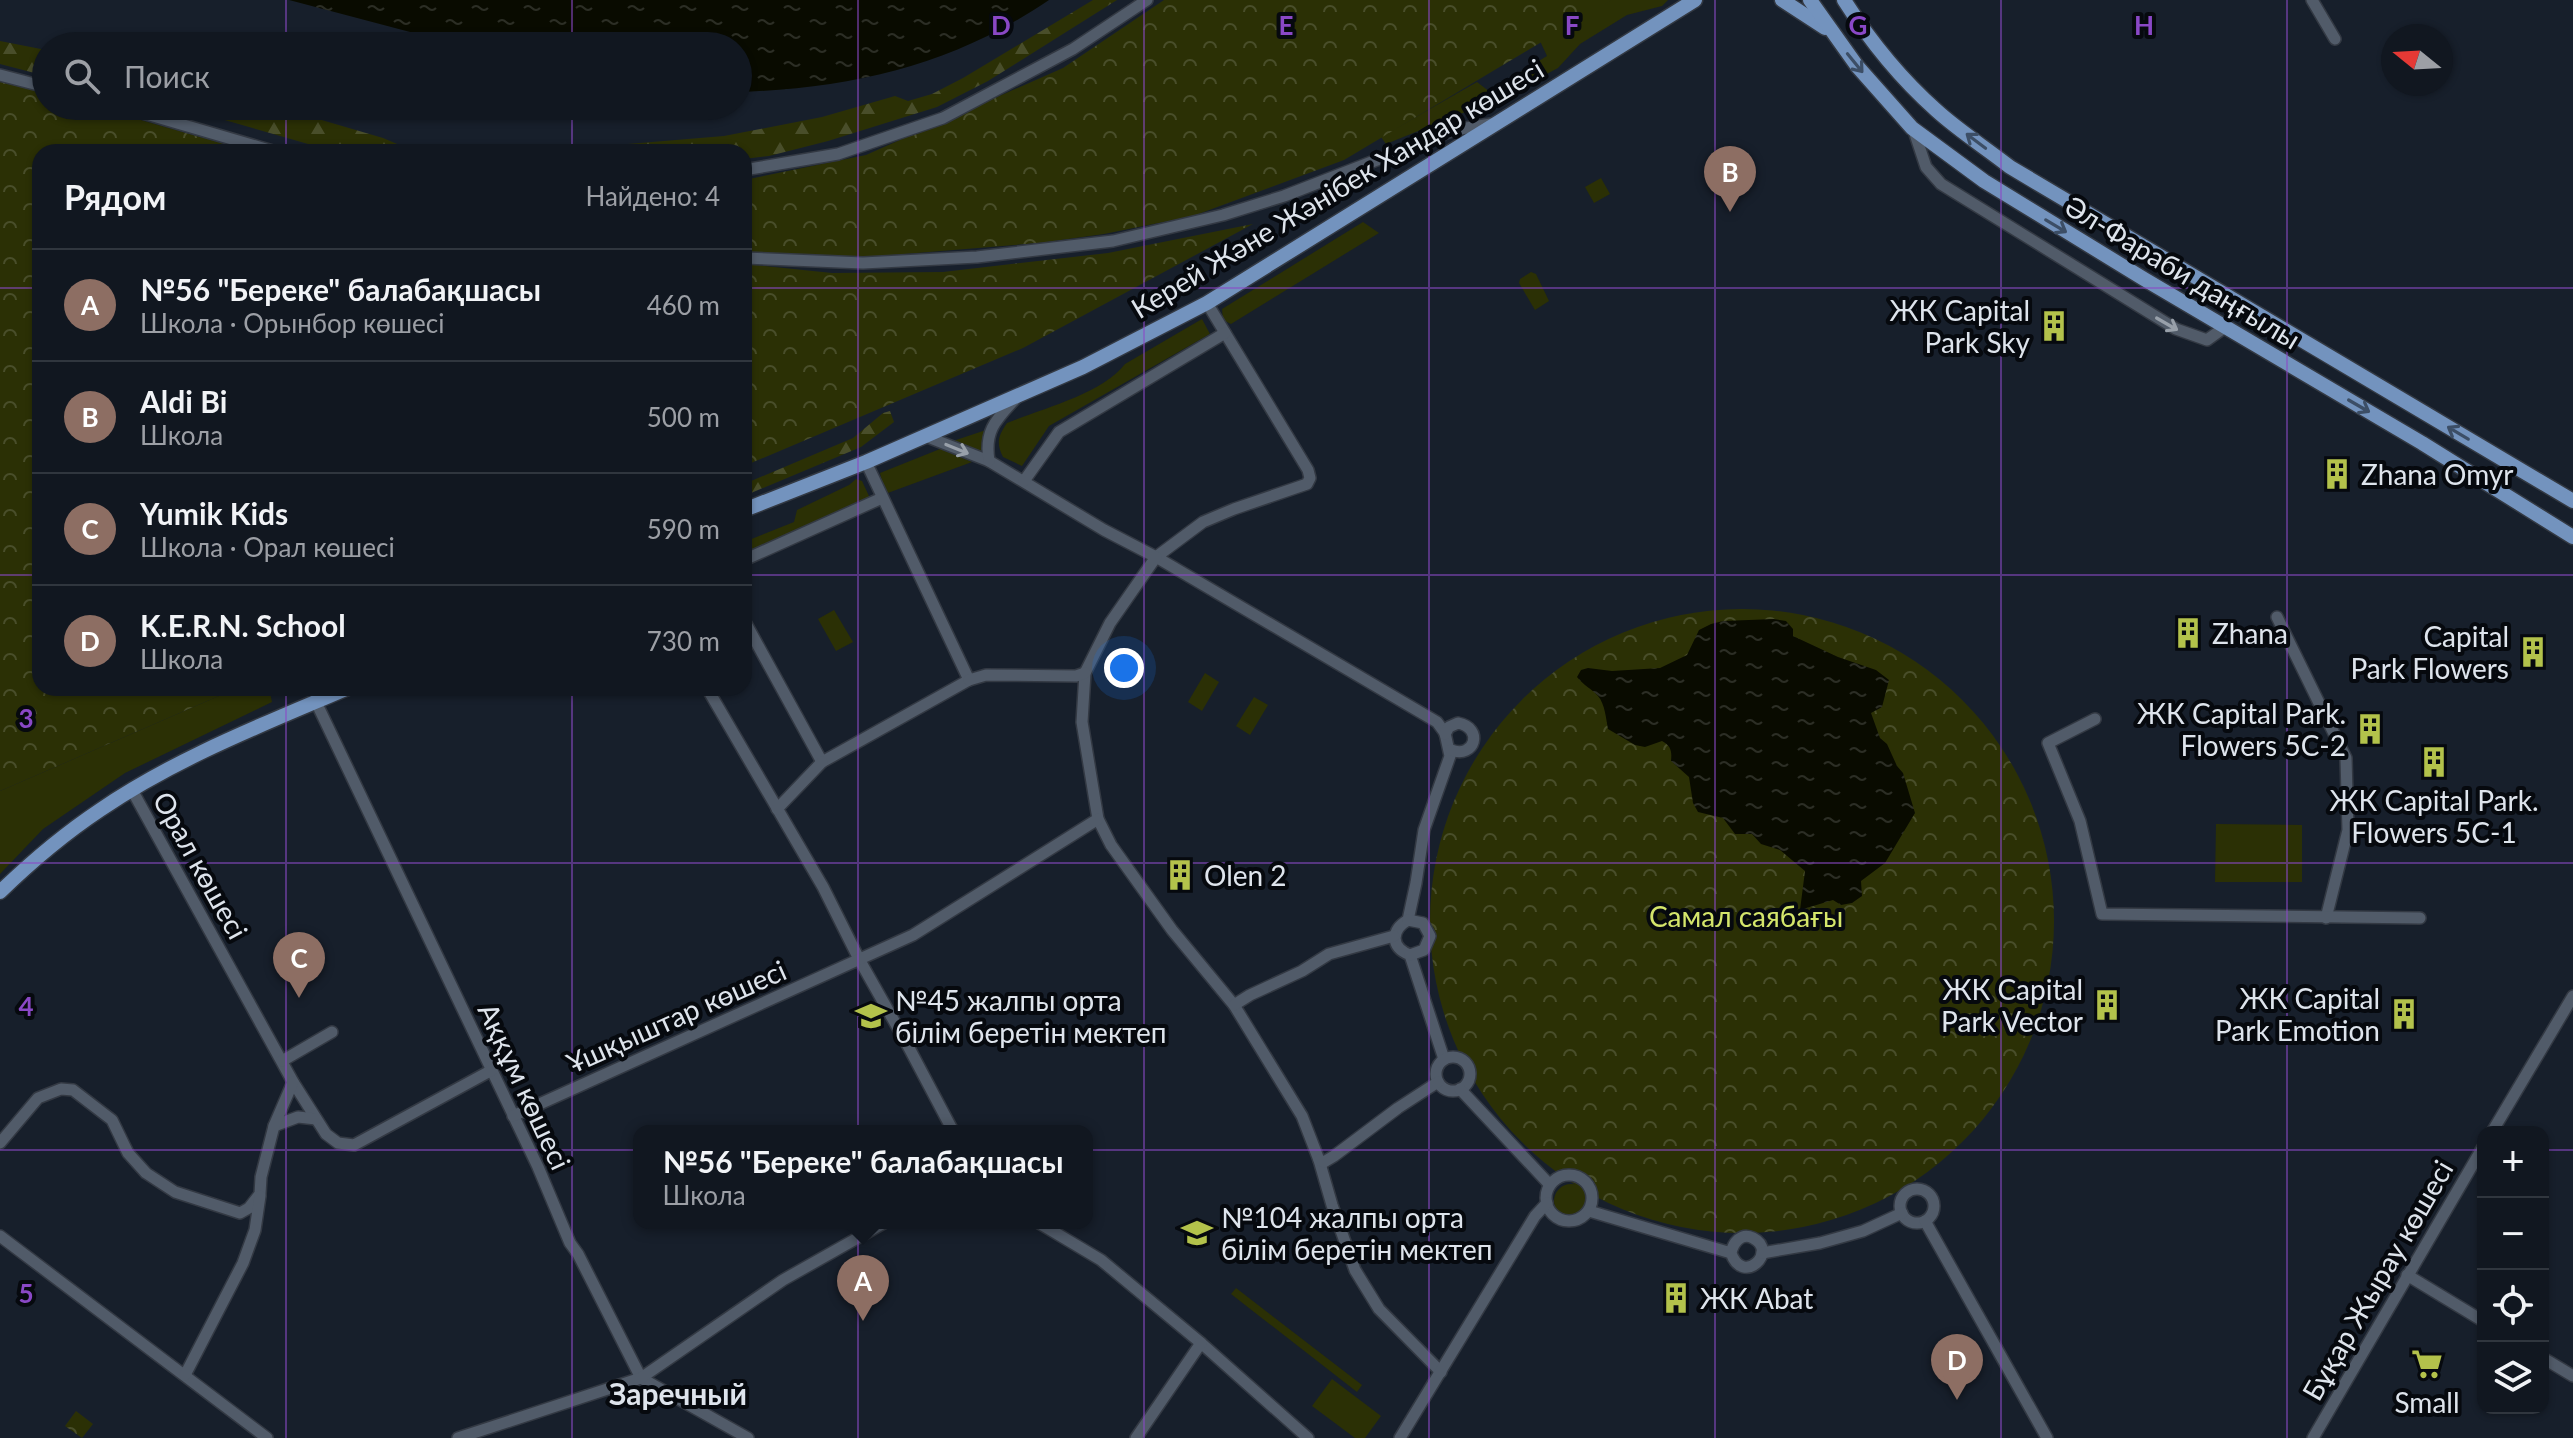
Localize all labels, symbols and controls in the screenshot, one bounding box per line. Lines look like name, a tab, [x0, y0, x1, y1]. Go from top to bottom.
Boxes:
text: D	[991, 9, 1011, 41]
text: E	[1279, 9, 1293, 41]
text: F	[1565, 9, 1579, 41]
text: G	[1849, 9, 1867, 41]
text: H	[2134, 9, 2154, 41]
north arrow	[2381, 24, 2453, 96]
search box	[32, 32, 752, 120]
street label: Керей Және Жәнібек Хандар көшесі	[1125, 51, 1549, 325]
one-way arrow	[1846, 53, 1864, 74]
icon: search	[60, 54, 104, 98]
text: Поиск	[124, 58, 210, 94]
one-way arrow	[1966, 132, 1987, 149]
pin: B	[1704, 146, 1756, 212]
text: Рядом	[64, 176, 166, 217]
text: Найдено: 4	[585, 180, 720, 212]
street label: Әл-Фараби даңғылы	[2059, 188, 2307, 356]
one-way arrow	[2044, 218, 2067, 234]
text: №56 "Береке" балабақшасы	[140, 271, 541, 307]
text: A	[81, 289, 99, 321]
text: 460 m	[647, 289, 720, 321]
place label: ЖК Capital Park Sky	[1889, 293, 2031, 359]
text: Школа · Орынбор көшесі	[140, 307, 444, 339]
building icon: ЖК Capital Park Sky	[2037, 309, 2071, 343]
one-way arrow	[2155, 316, 2178, 332]
text: Aldi Bi	[140, 383, 227, 419]
one-way arrow	[2347, 398, 2370, 414]
text: B	[81, 401, 99, 433]
text: 500 m	[647, 401, 720, 433]
text: Школа	[140, 419, 223, 451]
one-way arrow	[2447, 425, 2470, 441]
one-way arrow	[944, 443, 969, 457]
building icon: Zhana Omyr	[2320, 457, 2354, 491]
place label: Zhana Omyr	[2361, 457, 2513, 491]
text: Yumik Kids	[140, 495, 288, 531]
text: C	[81, 513, 99, 545]
text: 590 m	[647, 513, 720, 545]
text: Школа · Орал көшесі	[140, 531, 395, 563]
text: K.E.R.N. School	[140, 607, 346, 643]
building icon: Zhana	[2171, 616, 2205, 650]
place label: Zhana	[2212, 616, 2288, 650]
place label: Capital Park Flowers	[2350, 619, 2509, 685]
text: D	[80, 625, 100, 657]
text: 730 m	[647, 625, 720, 657]
building icon: Capital Park Flowers	[2516, 635, 2550, 669]
text: Школа	[140, 643, 223, 675]
your location	[1104, 648, 1144, 688]
place label: ЖК Capital Park. Flowers 5C-2	[2137, 696, 2346, 762]
text: 3	[18, 702, 34, 734]
building icon: ЖК Capital Park. Flowers 5C-2	[2353, 712, 2387, 746]
building icon: ЖК Capital Park. Flowers 5C-1	[2417, 745, 2451, 779]
place label: ЖК Capital Park. Flowers 5C-1	[2329, 783, 2539, 849]
street label: Орал көшесі	[147, 785, 255, 945]
building icon: Olen 2	[1163, 858, 1197, 892]
place label: Olen 2	[1204, 858, 1287, 892]
park label: Самал саябағы	[1649, 899, 1843, 933]
pin: C	[273, 932, 325, 998]
street label: Ұшқыштар көшесі	[561, 952, 791, 1080]
place label: ЖК Capital Park Vector	[1941, 972, 2083, 1038]
place label: ЖК Capital Park Emotion	[2215, 981, 2380, 1047]
place label: №45 жалпы орта білім беретін мектеп	[895, 983, 1167, 1049]
building icon: ЖК Capital Park Vector	[2090, 988, 2124, 1022]
text: 4	[18, 990, 34, 1022]
street label: Аққұм көшесі	[472, 997, 578, 1175]
building icon: ЖК Capital Park Emotion	[2387, 997, 2421, 1031]
school or university icon: №45 жалпы орта білім беретін мектеп	[854, 999, 888, 1033]
popup	[633, 1125, 1093, 1229]
map controls	[2477, 1126, 2549, 1414]
button: +	[2477, 1126, 2549, 1198]
text: №56 "Береке" балабақшасы	[662, 1143, 1064, 1179]
street label: Бұқар Жырау көшесі	[2294, 1154, 2460, 1406]
text: Школа	[662, 1179, 746, 1211]
button: −	[2477, 1198, 2549, 1270]
place label: №104 жалпы орта білім беретін мектеп	[1221, 1200, 1493, 1266]
school or university icon: №104 жалпы орта білім беретін мектеп	[1180, 1216, 1214, 1250]
pin: A	[837, 1255, 889, 1321]
button: locate	[2477, 1270, 2549, 1342]
text: 5	[18, 1277, 34, 1309]
building icon: ЖК Abat	[1659, 1281, 1693, 1315]
place label: ЖК Abat	[1700, 1281, 1813, 1315]
pin: D	[1931, 1334, 1983, 1400]
button: layers	[2477, 1342, 2549, 1414]
supermarket icon: Small	[2410, 1347, 2444, 1381]
district label: Заречный	[609, 1375, 747, 1411]
place label: Small	[2394, 1385, 2460, 1419]

